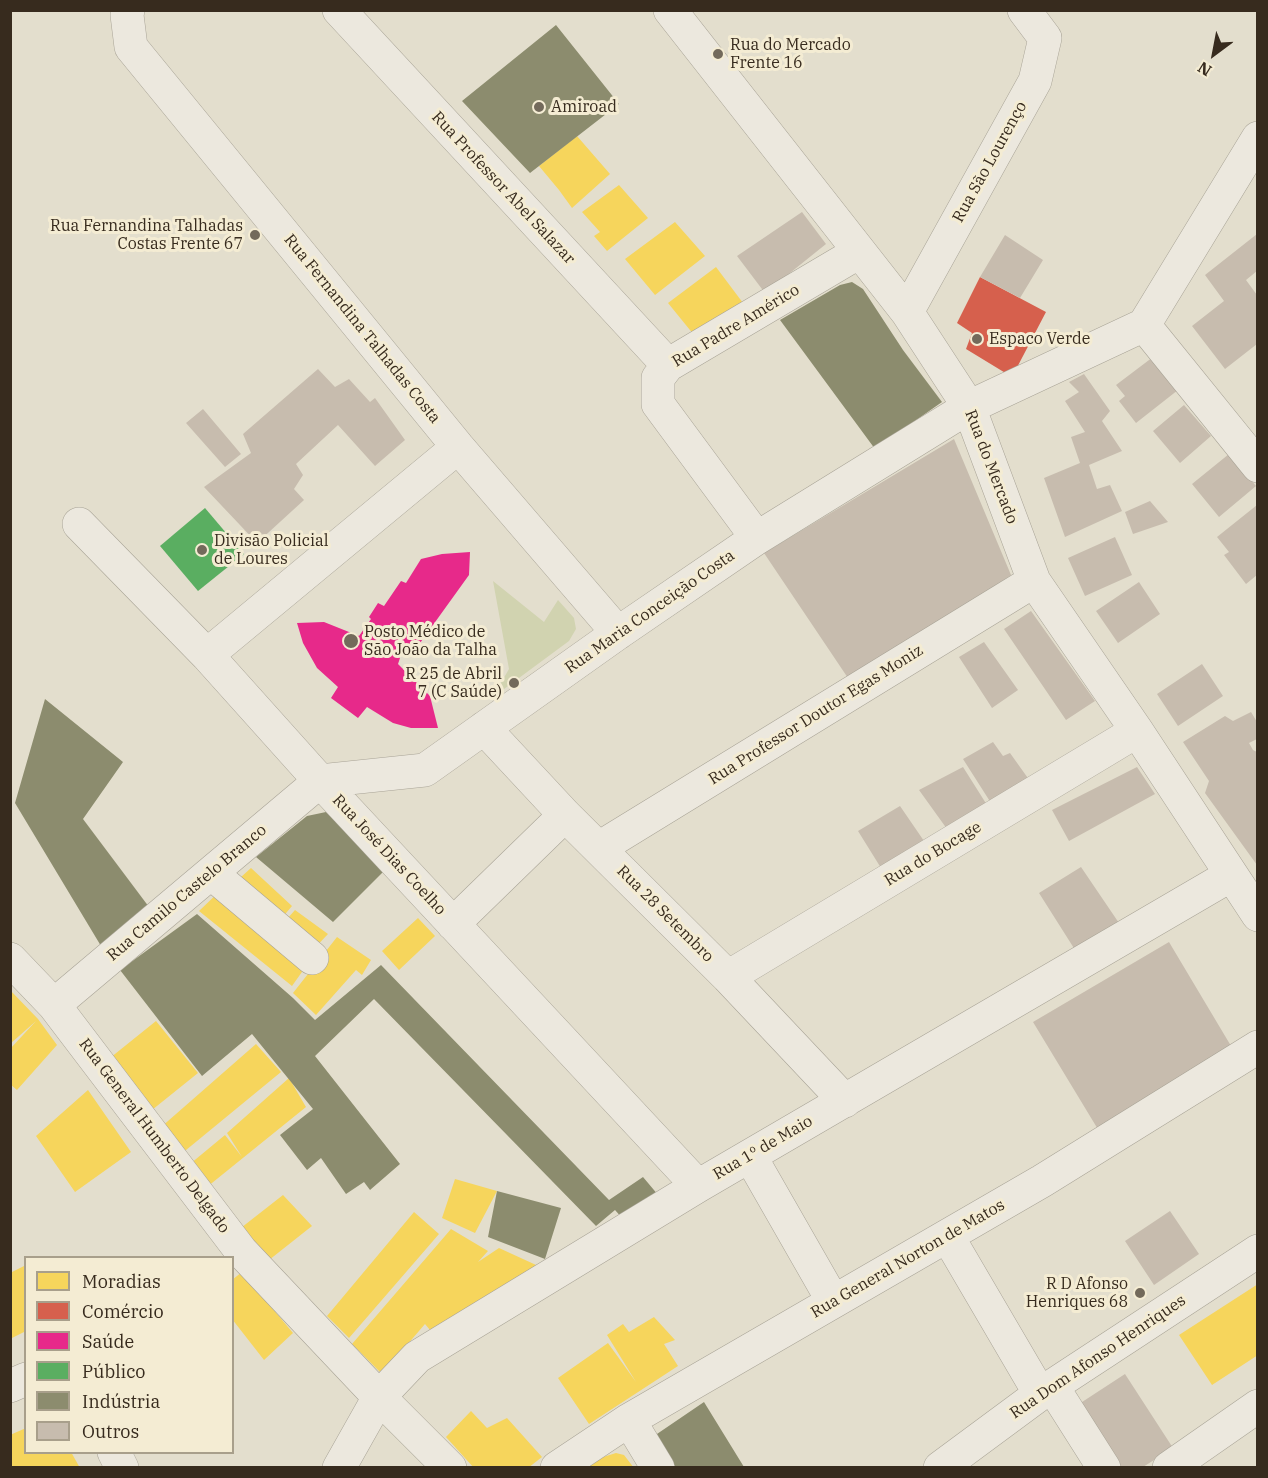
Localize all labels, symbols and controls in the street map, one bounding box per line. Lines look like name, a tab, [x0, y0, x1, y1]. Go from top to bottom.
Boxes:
north arrow	[1184, 24, 1244, 84]
place label: Rua do Mercado Frente 16	[730, 35, 851, 73]
marker: Rua do Mercado Frente 16	[711, 47, 725, 61]
text: N	[1194, 57, 1215, 81]
place label: Amiroad	[551, 97, 617, 117]
street label: Rua São Lourenço	[949, 98, 1031, 226]
marker: Amiroad	[532, 100, 546, 114]
street label: Rua Professor Abel Salazar	[427, 108, 579, 268]
place label: Rua Fernandina Talhadas Costas Frente 67	[50, 216, 243, 254]
marker: Rua Fernandina Talhadas Costas Frente 67	[248, 228, 262, 242]
street label: Rua Fernandina Talhadas Costa	[280, 230, 444, 428]
street label: Rua Padre Américo	[669, 281, 803, 371]
place label: Espaco Verde	[989, 329, 1090, 349]
marker: Espaco Verde	[970, 332, 984, 346]
street label: Rua do Mercado	[960, 407, 1022, 527]
place label: Divisão Policial de Loures	[214, 531, 329, 569]
marker: Divisão Policial de Loures	[195, 543, 209, 557]
street label: Rua Maria Conceição Costa	[562, 546, 738, 678]
place label: Posto Médico de São João da Talha	[364, 622, 497, 660]
marker: Posto Médico de São João da Talha	[342, 632, 360, 650]
street label: Rua Professor Doutor Egas Moniz	[705, 641, 927, 789]
place label: R 25 de Abril 7 (C Saúde)	[405, 664, 502, 702]
marker: R 25 de Abril 7 (C Saúde)	[507, 676, 521, 690]
street label: Rua José Dias Coelho	[328, 791, 450, 919]
street label: Rua do Bocage	[881, 818, 985, 890]
street label: Rua Camilo Castelo Branco	[103, 821, 271, 965]
street label: Rua 28 Setembro	[613, 862, 717, 966]
street label: Rua General Humberto Delgado	[74, 1035, 234, 1237]
street label: Rua 1º de Maio	[710, 1112, 816, 1184]
street label: Rua General Norton de Matos	[808, 1196, 1008, 1322]
legend	[24, 1256, 234, 1454]
text: Moradias	[82, 1270, 161, 1293]
place label: R D Afonso Henriques 68	[1026, 1274, 1128, 1312]
marker: R D Afonso Henriques 68	[1133, 1286, 1147, 1300]
street label: Rua Dom Afonso Henriques	[1006, 1291, 1190, 1423]
text: Comércio	[82, 1300, 164, 1323]
text: Saúde	[82, 1330, 134, 1353]
text: Público	[82, 1360, 146, 1383]
text: Indústria	[82, 1390, 160, 1413]
text: Outros	[82, 1420, 139, 1443]

